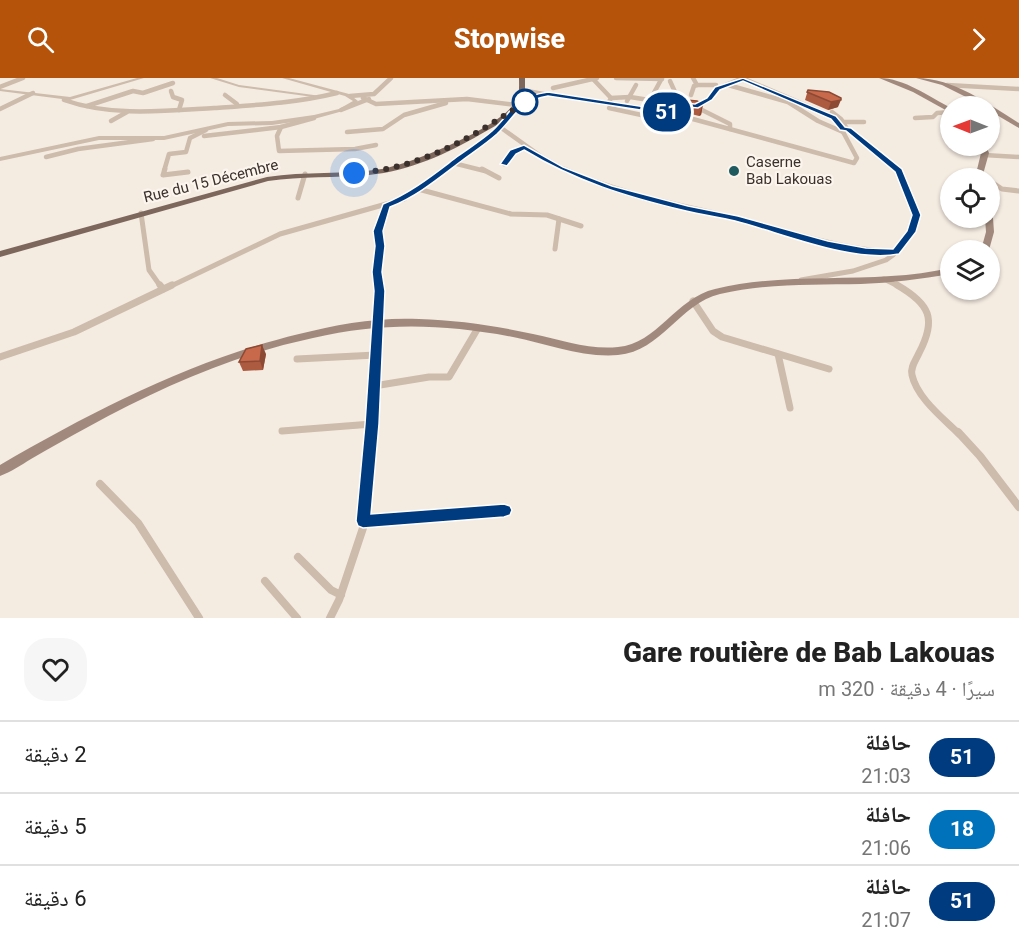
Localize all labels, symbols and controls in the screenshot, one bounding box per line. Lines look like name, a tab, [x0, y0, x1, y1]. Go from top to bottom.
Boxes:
icon: search	[24, 23, 57, 56]
text: Stopwise	[454, 23, 565, 55]
icon: forward	[962, 23, 995, 56]
unlabelled marker	[512, 89, 538, 115]
line badge: 51	[640, 93, 694, 132]
north arrow	[940, 96, 1000, 156]
map controls	[940, 96, 1000, 300]
text: 51	[655, 100, 679, 124]
place label: Caserne Bab Lakouas	[746, 153, 832, 188]
street label: Rue du 15 Décembre	[142, 156, 280, 206]
your location	[339, 158, 369, 188]
marker: Caserne Bab Lakouas	[727, 164, 741, 178]
button: locate	[940, 168, 1000, 228]
button: layers	[940, 240, 1000, 300]
text: Gare routière de Bab Lakouas	[623, 636, 995, 669]
button: heart	[24, 638, 87, 701]
text: سيرًا · 4 دقيقة · 320 m	[818, 677, 995, 701]
text: حافلة	[865, 730, 911, 755]
text: 2 دقيقة	[24, 742, 87, 767]
text: 51	[950, 745, 974, 769]
text: 21:03	[861, 764, 911, 788]
text: حافلة	[865, 802, 911, 827]
text: 5 دقيقة	[24, 814, 87, 839]
text: 18	[950, 817, 974, 841]
text: 21:06	[861, 836, 911, 860]
text: حافلة	[865, 874, 911, 899]
text: 6 دقيقة	[24, 886, 87, 911]
text: 51	[950, 889, 974, 913]
text: 21:07	[861, 908, 911, 932]

